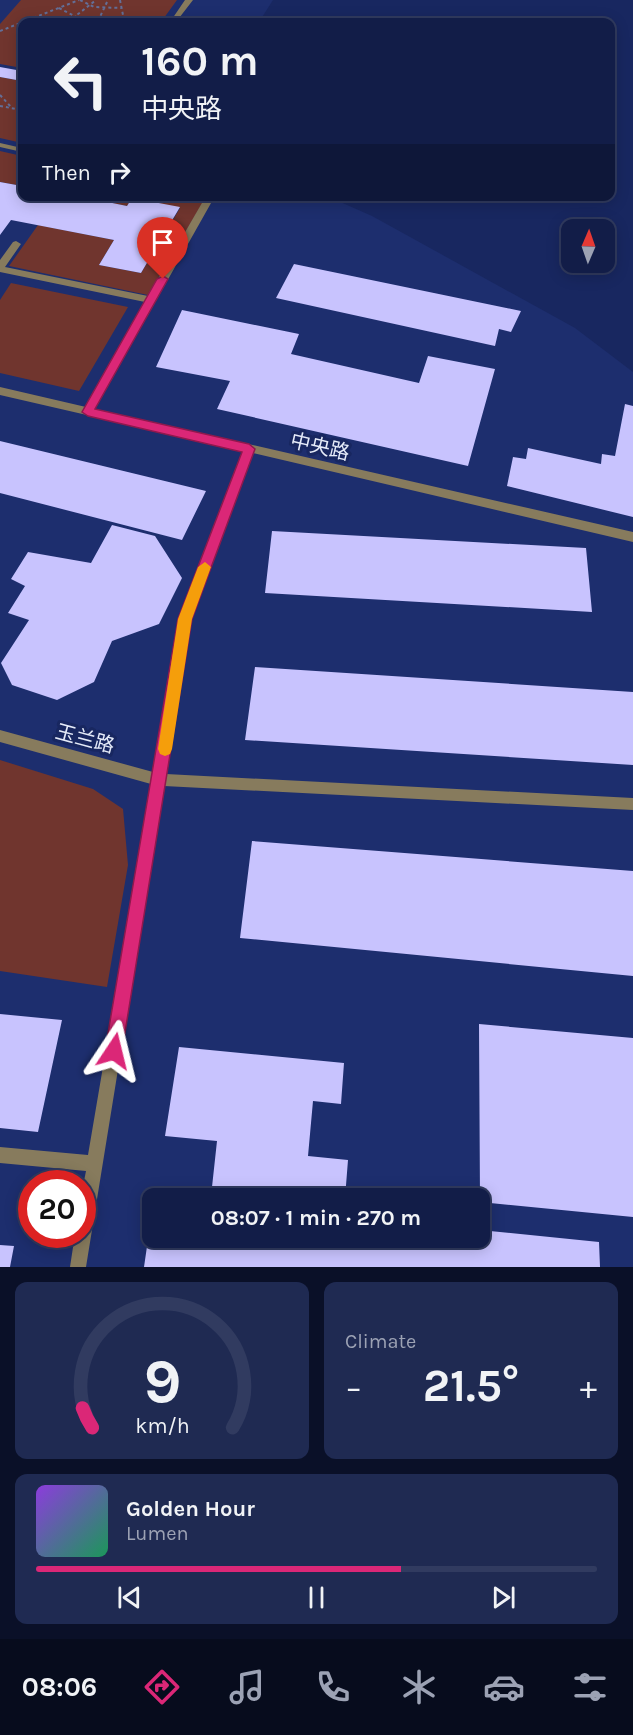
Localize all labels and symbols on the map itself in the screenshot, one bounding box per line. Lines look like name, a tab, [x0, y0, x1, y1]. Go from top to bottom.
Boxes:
pin	[137, 217, 188, 279]
north arrow	[561, 219, 615, 273]
street label: 中央路	[288, 429, 352, 465]
street label: 玉兰路	[53, 720, 117, 758]
position arrow	[82, 1019, 146, 1083]
speed limit sign: 20	[18, 1170, 96, 1248]

